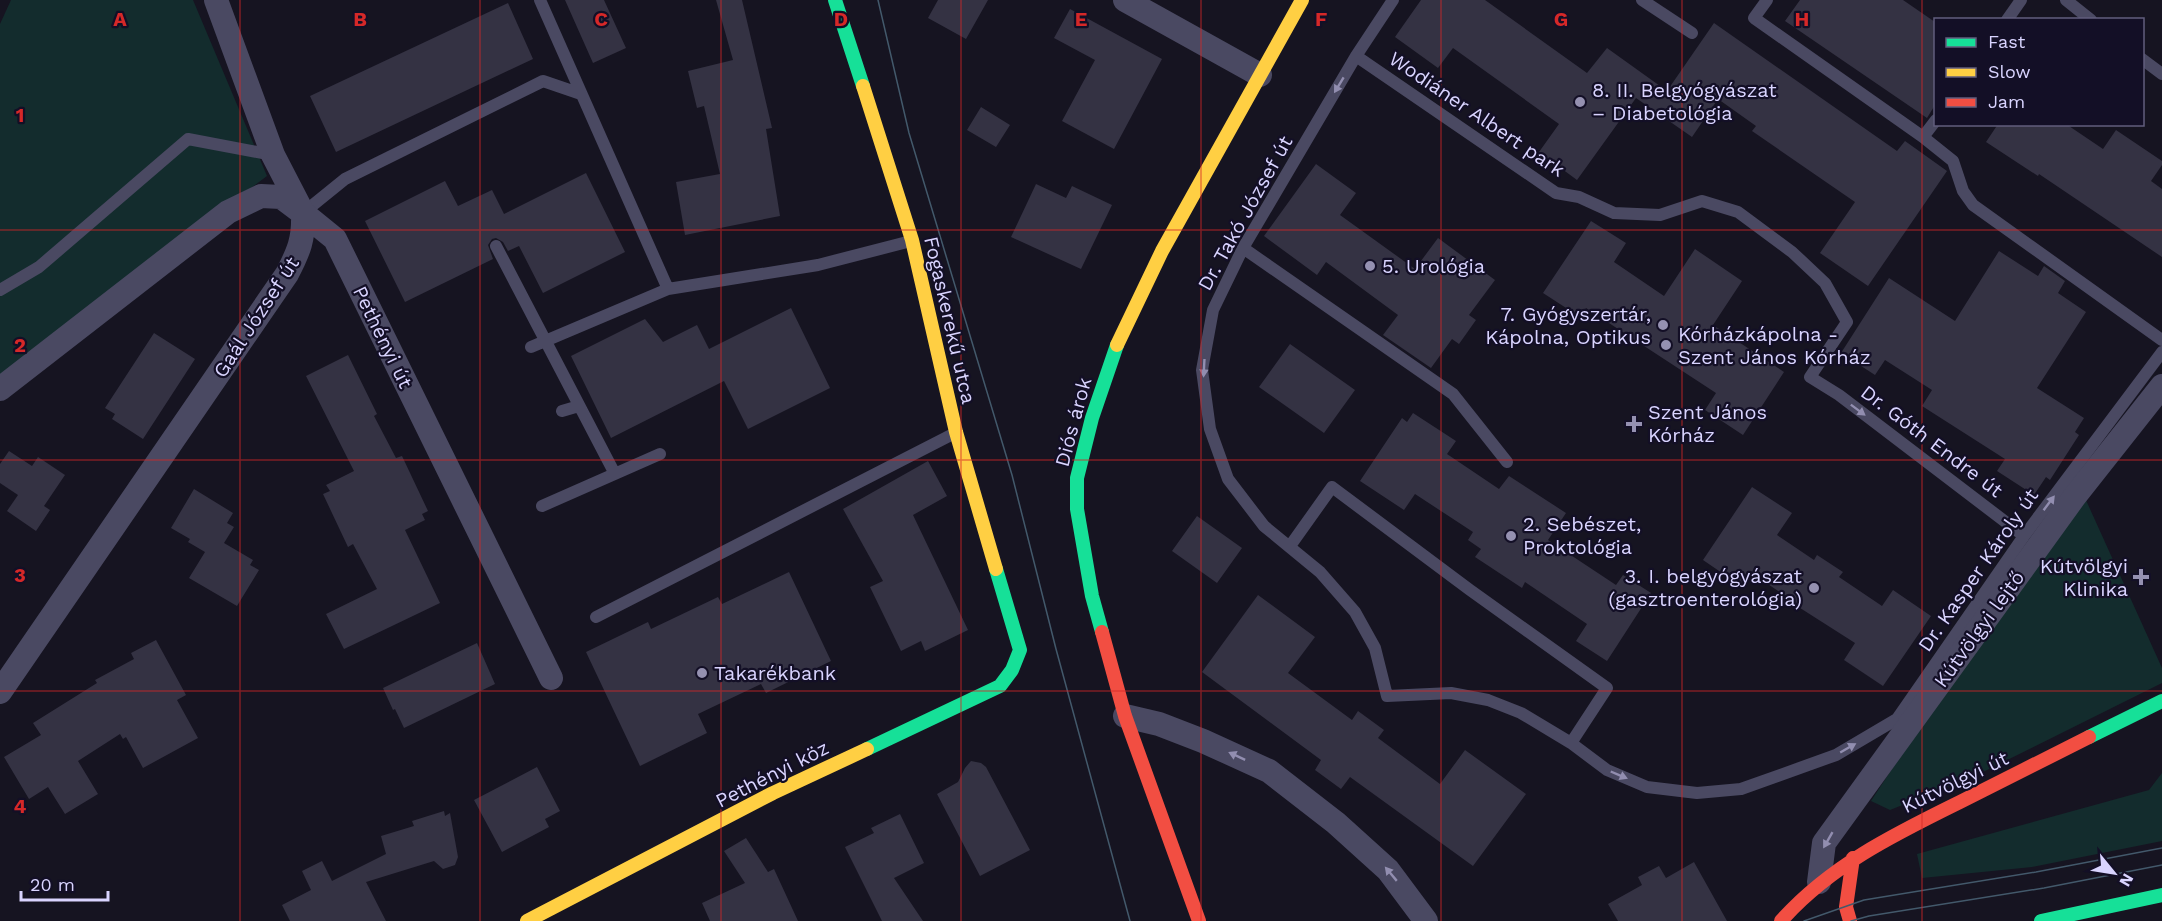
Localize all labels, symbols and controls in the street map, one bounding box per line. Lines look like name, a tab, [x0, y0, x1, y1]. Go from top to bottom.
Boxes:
text: A	[113, 7, 127, 31]
text: B	[353, 7, 367, 31]
text: C	[594, 7, 608, 31]
text: D	[834, 7, 848, 31]
text: E	[1075, 7, 1087, 31]
text: F	[1315, 7, 1327, 31]
text: G	[1554, 7, 1568, 31]
text: H	[1795, 7, 1809, 31]
legend	[1934, 18, 2144, 126]
text: Fast	[1988, 31, 2026, 52]
street label: Wodiáner Albert park	[1385, 46, 1569, 182]
text: Slow	[1988, 61, 2031, 82]
one-way arrow	[1334, 77, 1345, 93]
place label: 8. II. Belgyógyászat – Diabetológia	[1592, 78, 1777, 125]
text: Jam	[1988, 91, 2025, 112]
marker: 8. II. Belgyógyászat – Diabetológia	[1573, 95, 1587, 109]
text: 1	[16, 103, 24, 127]
street label: Dr. Takó József út	[1192, 131, 1298, 295]
street label: Fogaskerekű utca	[919, 234, 981, 406]
street label: Gaál József út	[208, 252, 304, 382]
place label: 5. Urológia	[1382, 254, 1485, 278]
marker: 5. Urológia	[1363, 259, 1377, 273]
street label: Pethényi út	[348, 282, 418, 393]
place label: 7. Gyógyszertár, Kápolna, Optikus	[1485, 302, 1651, 349]
marker: 7. Gyógyszertár, Kápolna, Optikus	[1656, 318, 1670, 332]
place label: Kórházkápolna - Szent János Kórház	[1678, 322, 1871, 369]
text: 2	[14, 333, 26, 357]
marker: Kórházkápolna - Szent János Kórház	[1659, 338, 1673, 352]
one-way arrow	[1199, 359, 1209, 378]
street label: Diós árok	[1050, 375, 1096, 469]
street label: Dr. Góth Endre út	[1856, 380, 2008, 503]
place label: Szent János Kórház	[1648, 400, 1767, 447]
one-way arrow	[1851, 403, 1866, 415]
marker: Szent János Kórház	[1625, 415, 1643, 433]
street label: Dr. Kasper Károly út	[1913, 483, 2044, 656]
one-way arrow	[2043, 495, 2055, 510]
place label: 2. Sebészet, Proktológia	[1523, 512, 1641, 559]
marker: 2. Sebészet, Proktológia	[1504, 529, 1518, 543]
place label: Kútvölgyi Klinika	[2040, 554, 2128, 601]
text: 3	[14, 563, 26, 587]
place label: 3. I. belgyógyászat (gasztroenterológia)	[1608, 564, 1803, 611]
street label: Kútvölgyi lejtő	[1929, 566, 2029, 692]
marker: Kútvölgyi Klinika	[2132, 568, 2150, 586]
marker: 3. I. belgyógyászat (gasztroenterológia)	[1807, 581, 1821, 595]
place label: Takarékbank	[714, 661, 836, 685]
marker: Takarékbank	[695, 666, 709, 680]
street label: Pethényi köz	[711, 735, 833, 813]
one-way arrow	[1840, 743, 1857, 753]
street label: Kútvölgyi út	[1898, 746, 2013, 818]
one-way arrow	[1229, 752, 1246, 761]
one-way arrow	[1610, 771, 1628, 780]
text: 4	[14, 794, 27, 818]
one-way arrow	[1823, 832, 1833, 849]
north arrow	[2084, 843, 2144, 903]
scale bar	[21, 864, 108, 902]
one-way arrow	[1385, 867, 1398, 882]
text: N	[2115, 870, 2138, 890]
text: 20 m	[30, 874, 75, 895]

